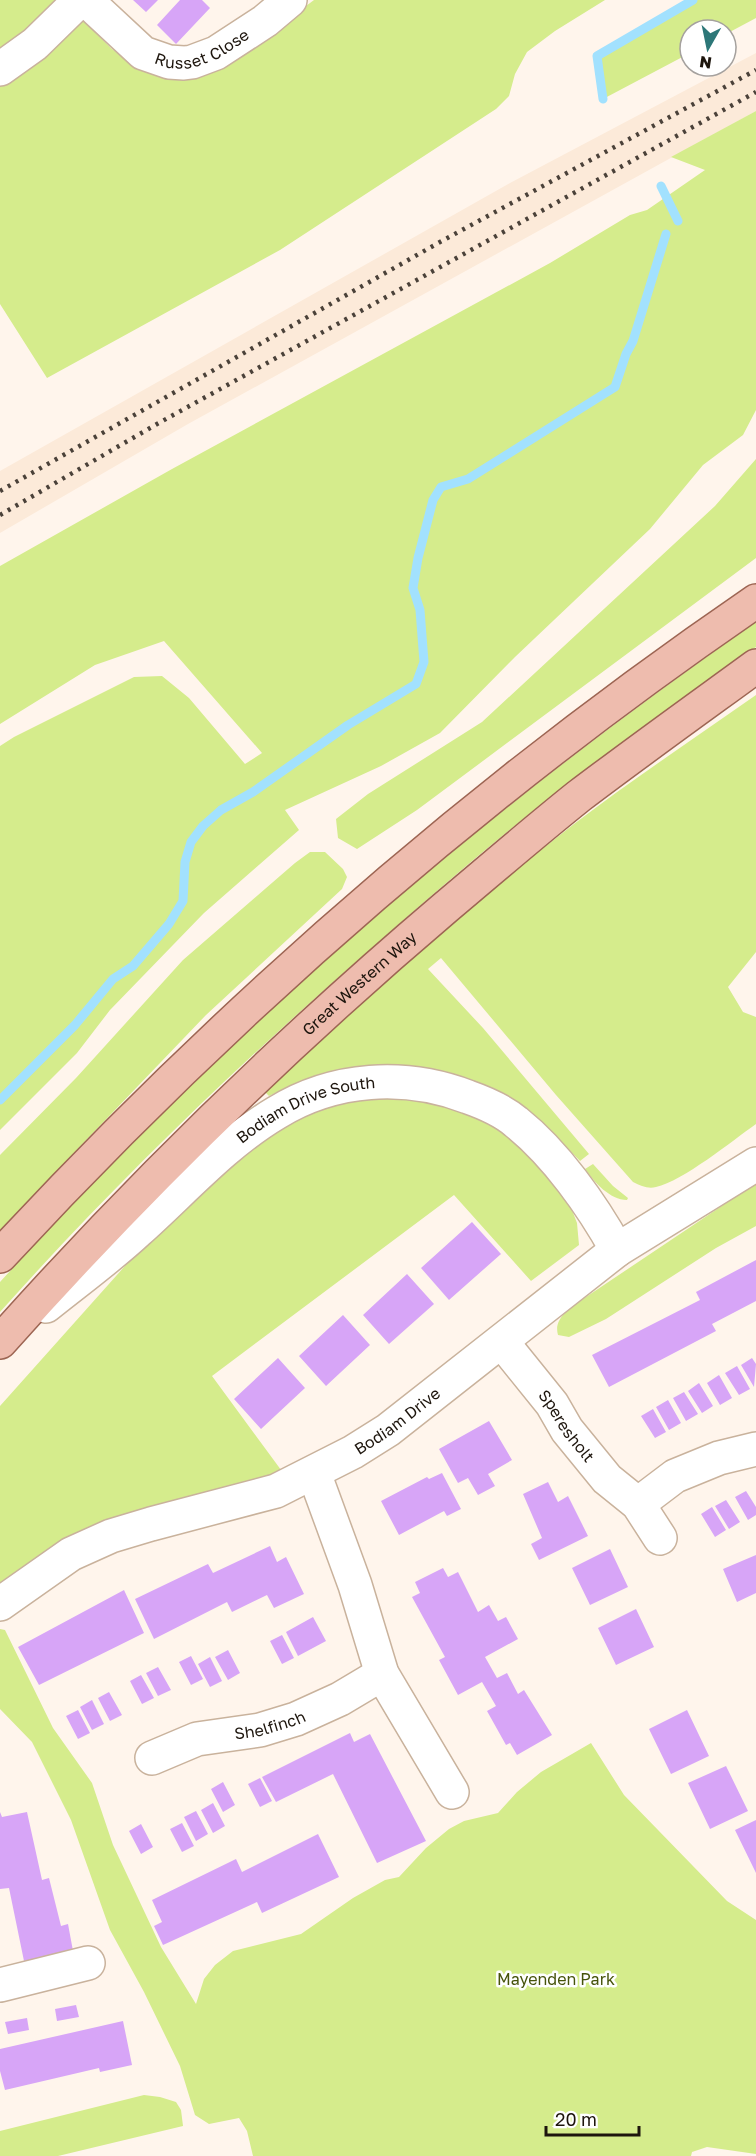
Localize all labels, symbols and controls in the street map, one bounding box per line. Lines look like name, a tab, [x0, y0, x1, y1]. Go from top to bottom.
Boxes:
north arrow	[678, 18, 738, 78]
street label: Russet Close	[152, 24, 252, 73]
text: N	[698, 52, 713, 74]
street label: Great Western Way	[298, 927, 421, 1040]
street label: Bodiam Drive South	[232, 1072, 376, 1147]
street label: Bodiam Drive	[350, 1383, 444, 1459]
street label: Speresholt	[534, 1386, 599, 1466]
street label: Shelfinch	[233, 1706, 309, 1744]
park label: Mayenden Park	[497, 1969, 615, 1989]
scale bar	[546, 2099, 639, 2137]
text: 20 m	[555, 2108, 597, 2130]

